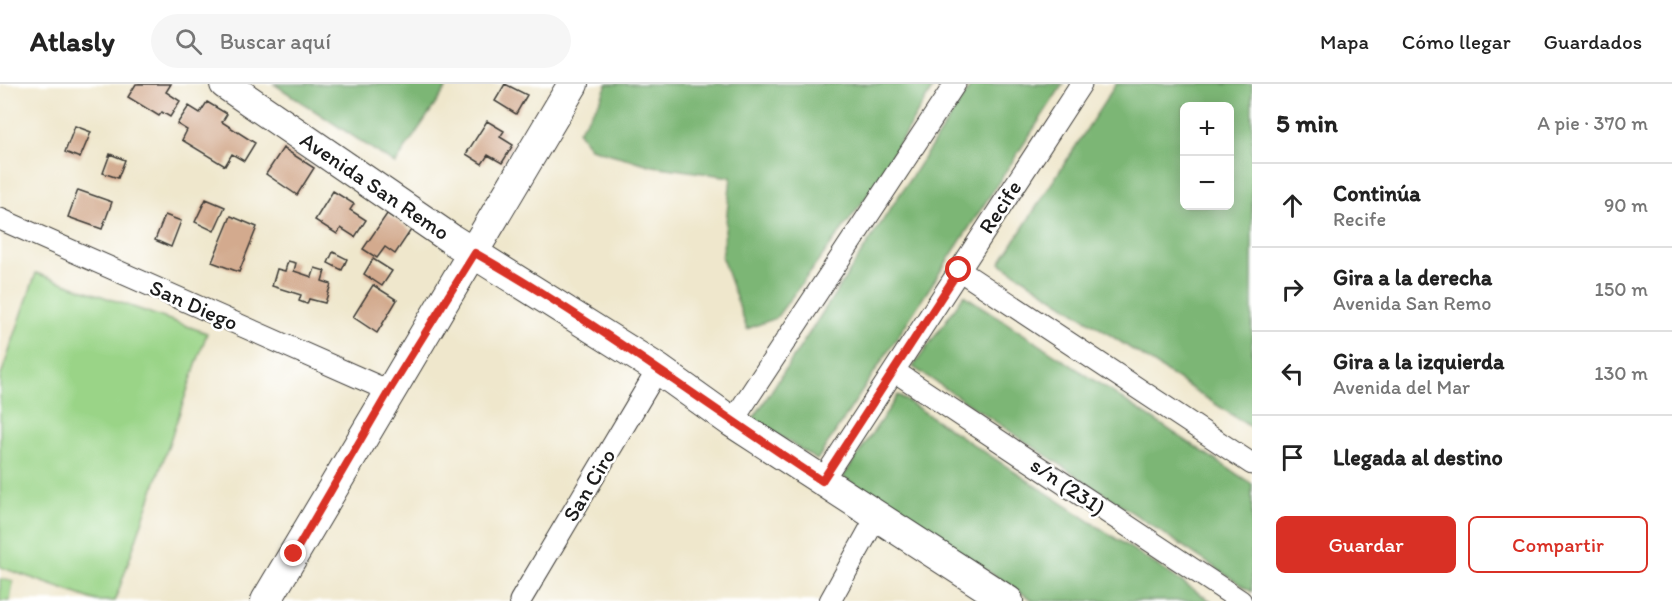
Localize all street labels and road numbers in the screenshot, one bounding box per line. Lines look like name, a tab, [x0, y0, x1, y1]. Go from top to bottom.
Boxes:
street label: Avenida San Remo	[295, 126, 455, 246]
street label: Recife	[973, 175, 1027, 239]
street label: San Diego	[146, 274, 242, 336]
street label: San Ciro	[557, 444, 621, 526]
street label: s/n (231)	[1025, 451, 1111, 521]

